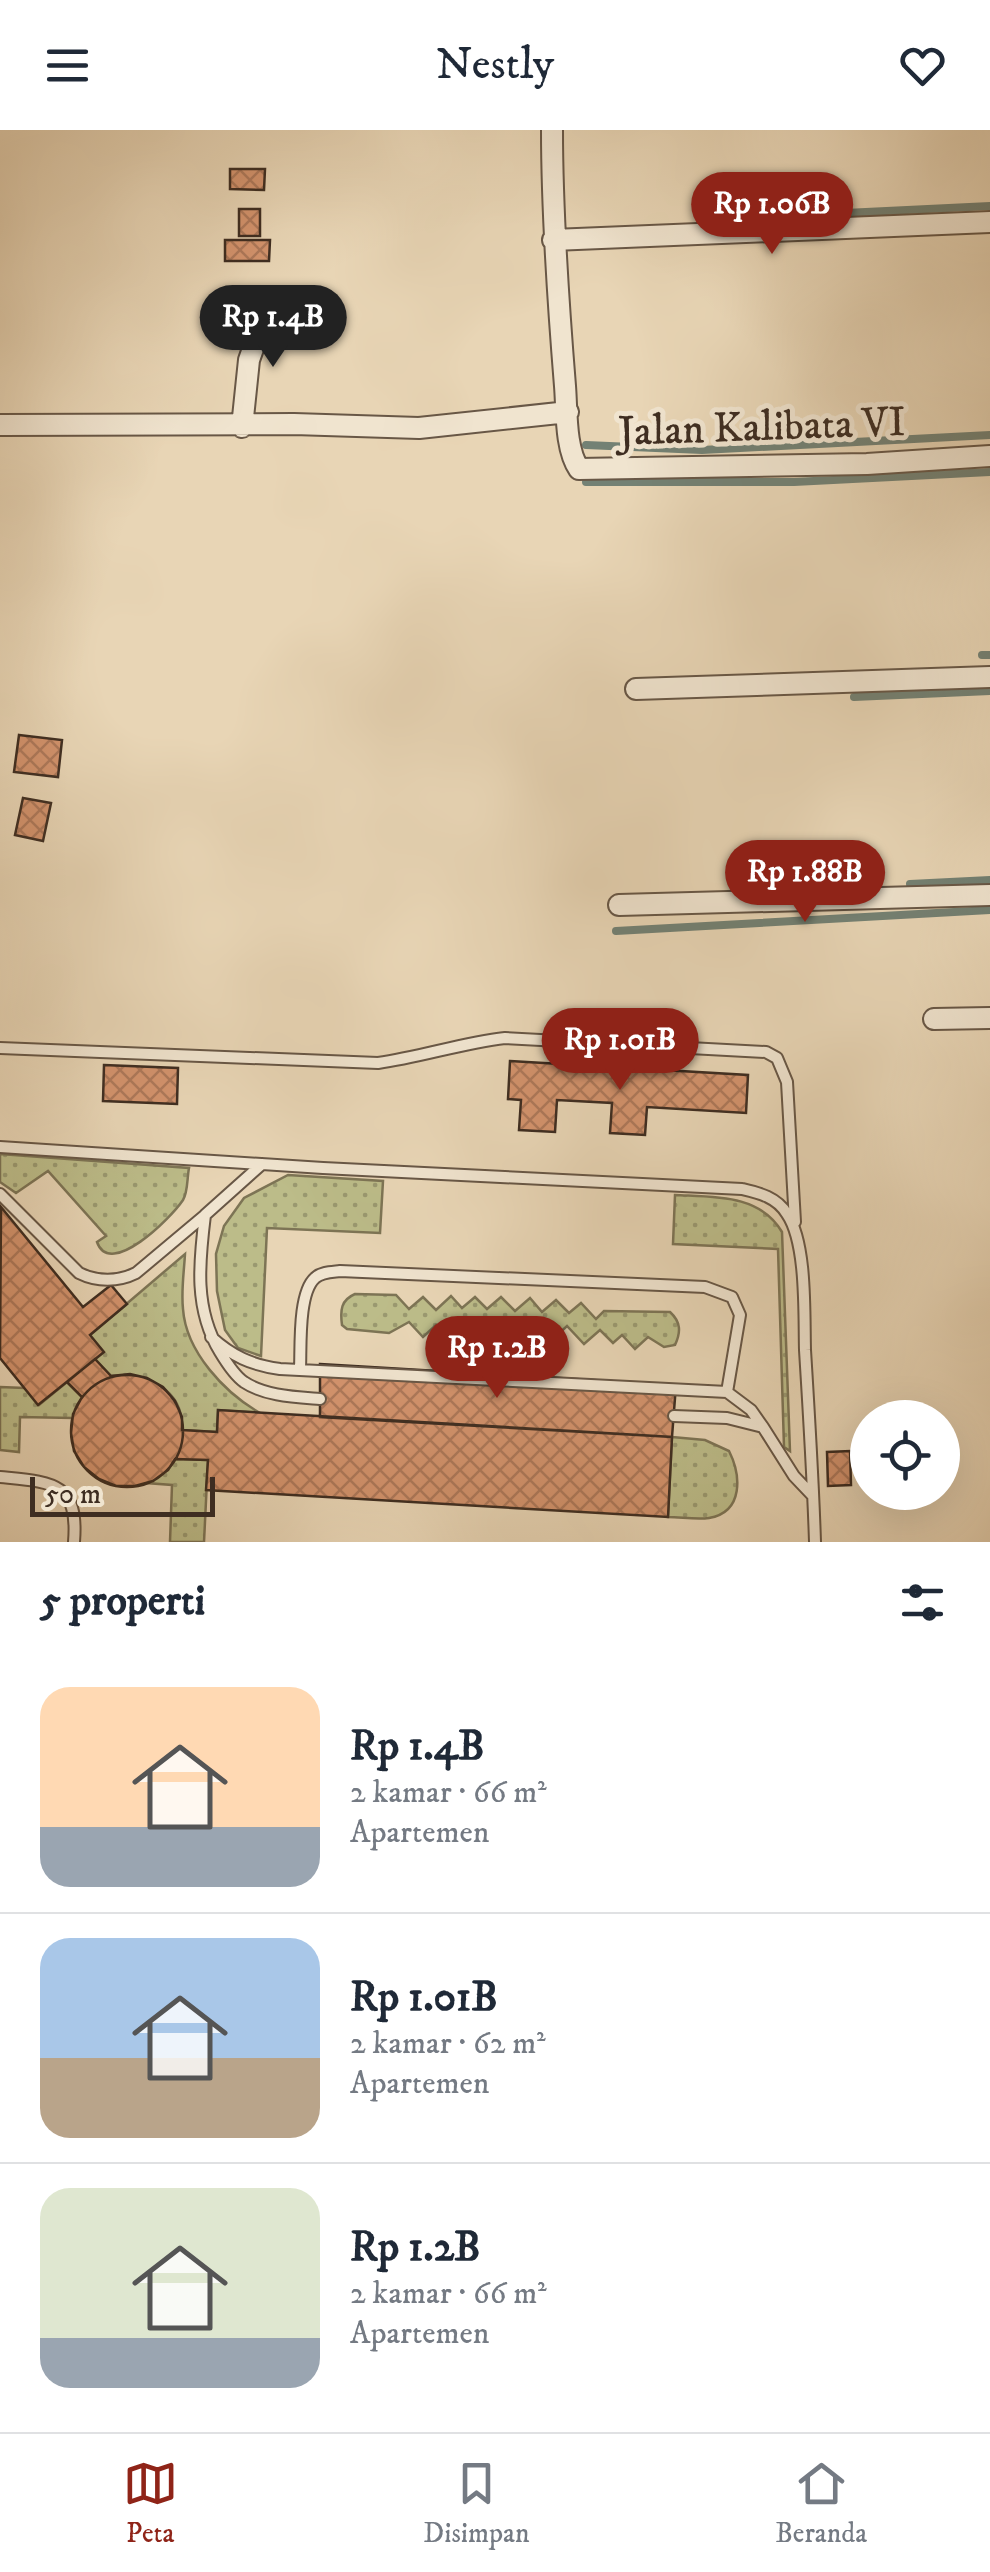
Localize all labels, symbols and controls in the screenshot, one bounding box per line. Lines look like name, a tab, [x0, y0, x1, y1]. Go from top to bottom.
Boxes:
text: Nestly	[436, 37, 554, 93]
icon: menu	[40, 38, 95, 93]
icon: heart	[895, 38, 950, 93]
pin: Rp 1.06B	[669, 172, 875, 257]
text: Rp 1.06B	[713, 184, 831, 224]
pin: Rp 1.4B	[181, 285, 365, 370]
text: Rp 1.4B	[222, 297, 324, 337]
street label: Jalan Kalibata VI	[613, 397, 907, 459]
pin: Rp 1.88B	[702, 840, 908, 925]
text: Rp 1.88B	[747, 852, 863, 892]
pin: Rp 1.01B	[517, 1008, 723, 1093]
text: Rp 1.01B	[564, 1020, 676, 1060]
pin: Rp 1.2B	[405, 1316, 589, 1401]
text: Rp 1.2B	[447, 1328, 547, 1368]
map controls	[850, 1400, 960, 1510]
button: locate	[850, 1400, 960, 1510]
scale bar	[30, 1472, 215, 1516]
text: 50 m	[45, 1477, 101, 1512]
icon: filters	[895, 1575, 950, 1630]
text: 5 properti	[40, 1576, 205, 1628]
text: Rp 1.4B	[350, 1721, 485, 1773]
icon: home	[120, 1727, 240, 1847]
text: 2 kamar · 66 m²	[350, 1773, 547, 1813]
text: Apartemen	[350, 1813, 489, 1853]
text: Rp 1.01B	[350, 1972, 498, 2024]
icon: home	[120, 1978, 240, 2098]
text: 2 kamar · 62 m²	[350, 2024, 546, 2064]
text: Apartemen	[350, 2064, 489, 2104]
text: Rp 1.2B	[350, 2222, 481, 2274]
icon: home	[120, 2228, 240, 2348]
text: 2 kamar · 66 m²	[350, 2274, 547, 2314]
text: Apartemen	[350, 2314, 489, 2354]
tab: Peta	[123, 2456, 178, 2551]
tab: Disimpan	[423, 2456, 530, 2551]
tab: Beranda	[775, 2456, 867, 2551]

